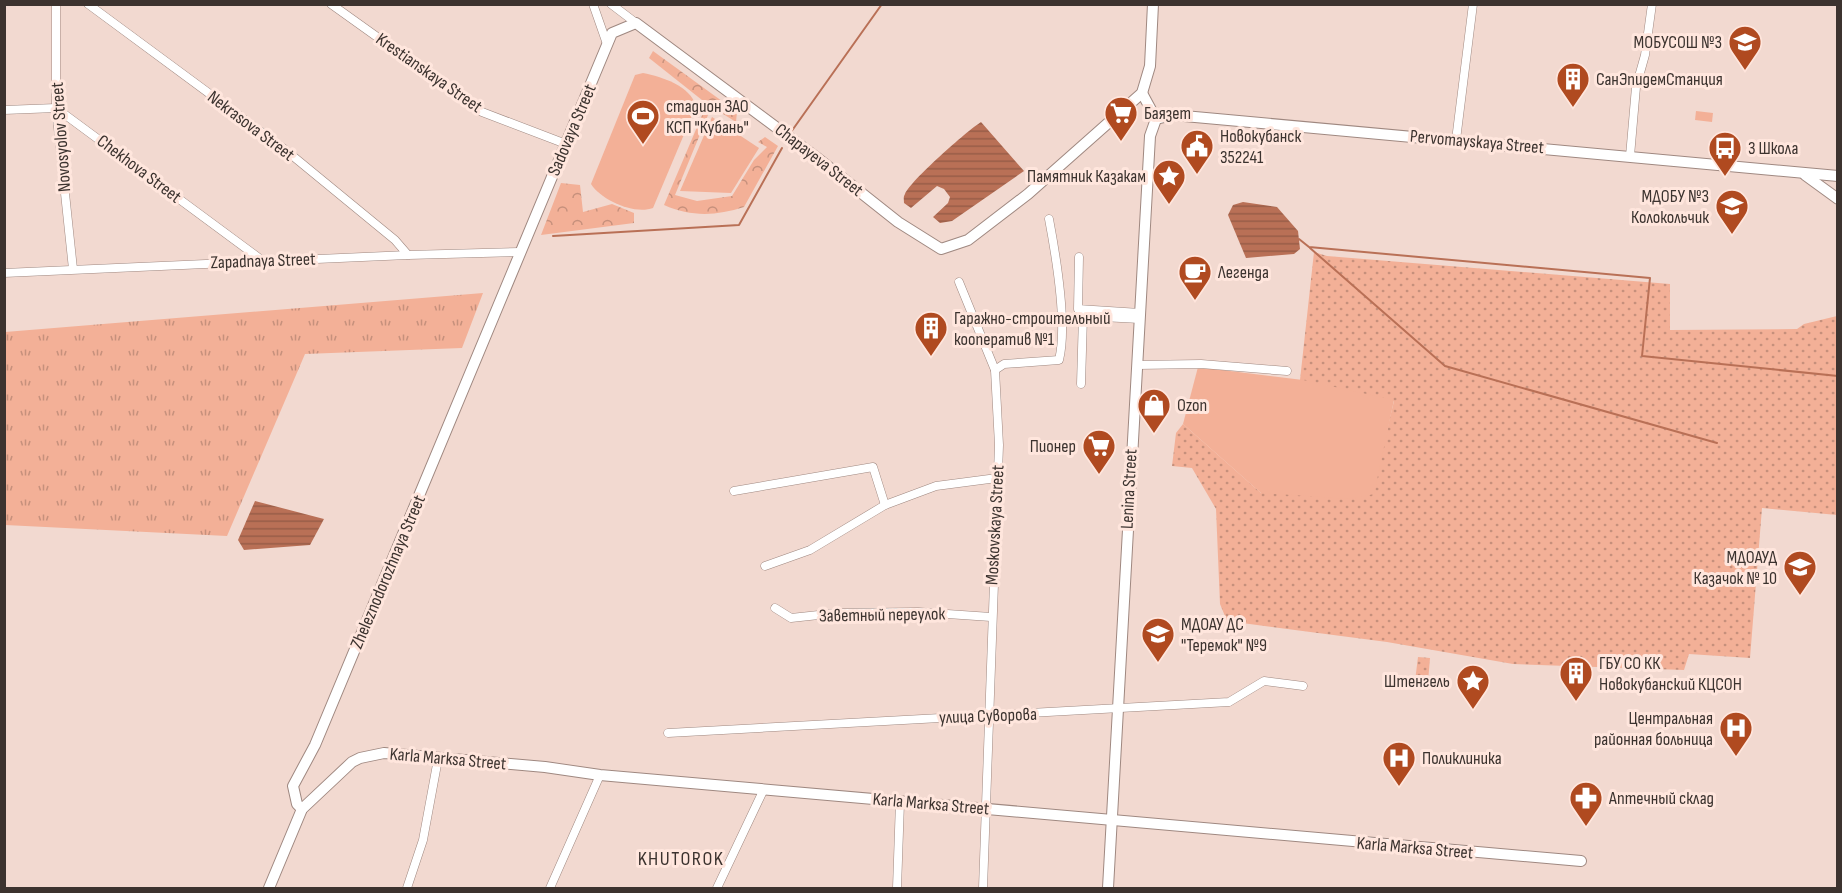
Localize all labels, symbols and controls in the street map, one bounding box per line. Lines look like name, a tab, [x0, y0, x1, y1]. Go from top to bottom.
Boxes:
school or university icon: МОБУСОШ №3	[1727, 24, 1763, 71]
street label: Krestianskaya Street	[372, 29, 487, 118]
place label: МОБУСОШ №3	[1634, 32, 1722, 53]
building icon: СанЭпидемСтанция	[1555, 61, 1591, 108]
place label: СанЭпидемСтанция	[1596, 69, 1723, 90]
street label: Novosyolov Street	[47, 81, 75, 193]
street label: Sadovaya Street	[543, 81, 601, 179]
street label: Nekrasova Street	[203, 87, 299, 166]
supermarket icon: Баязет	[1103, 95, 1139, 142]
place label: стадион ЗАО КСП "Кубань"	[666, 96, 749, 138]
sports icon: стадион ЗАО КСП "Кубань"	[625, 98, 661, 145]
place label: Баязет	[1144, 103, 1191, 124]
street label: Chapayeva Street	[771, 119, 868, 201]
place label: Новокубанск 352241	[1220, 126, 1301, 168]
street label: Pervomayskaya Street	[1409, 126, 1545, 158]
public building icon: Новокубанск 352241	[1179, 128, 1215, 175]
bus stop icon: 3 Школа	[1707, 130, 1743, 177]
street label: Chekhova Street	[93, 131, 186, 208]
place label: 3 Школа	[1748, 138, 1798, 159]
place icon: Памятник Казакам	[1151, 158, 1187, 205]
place label: Памятник Казакам	[1027, 166, 1146, 187]
place label: МДОБУ №3 Колокольчик	[1631, 186, 1709, 228]
school or university icon: МДОБУ №3 Колокольчик	[1714, 188, 1750, 235]
street label: Zapadnaya Street	[210, 249, 316, 273]
cafe icon: Легенда	[1177, 254, 1213, 301]
place label: Легенда	[1217, 262, 1269, 283]
place label: Гаражно-строительный кооператив №1	[954, 308, 1110, 350]
building icon: Гаражно-строительный кооператив №1	[913, 310, 949, 357]
shop icon: Ozon	[1136, 387, 1172, 434]
place label: Ozon	[1177, 395, 1207, 416]
supermarket icon: Пионер	[1081, 428, 1117, 475]
place label: Пионер	[1030, 436, 1076, 457]
street label: Lenina Street	[1116, 448, 1142, 530]
street label: Moskovskaya Street	[981, 464, 1009, 586]
street label: Zheleznodorozhnaya Street	[346, 492, 430, 652]
place label: МДОАУД Казачок № 10	[1694, 547, 1777, 589]
school or university icon: МДОАУД Казачок № 10	[1782, 549, 1818, 596]
street label: Заветный переулок	[819, 603, 946, 627]
place label: МДОАУ ДС "Теремок" №9	[1181, 614, 1267, 656]
school or university icon: МДОАУ ДС "Теремок" №9	[1140, 616, 1176, 663]
place label: ГБУ СО КК Новокубанский КЦСОН	[1599, 653, 1742, 695]
building icon: ГБУ СО КК Новокубанский КЦСОН	[1558, 655, 1594, 702]
place icon: Штенгель	[1455, 663, 1491, 710]
place label: Штенгель	[1384, 671, 1450, 692]
street label: улица Суворова	[939, 704, 1037, 728]
place label: Центральная районная больница	[1594, 708, 1713, 750]
hospital icon: Центральная районная больница	[1718, 710, 1754, 757]
hospital icon: Поликлиника	[1381, 740, 1417, 787]
street label: Karla Marksa Street	[389, 743, 508, 775]
place label: Поликлиника	[1422, 748, 1502, 769]
pharmacy icon: Аптечный склад	[1568, 780, 1604, 827]
street label: Karla Marksa Street	[872, 788, 991, 820]
place label: Аптечный склад	[1608, 788, 1714, 809]
street label: Karla Marksa Street	[1356, 832, 1475, 864]
district label: KHUTOROK	[638, 847, 724, 871]

